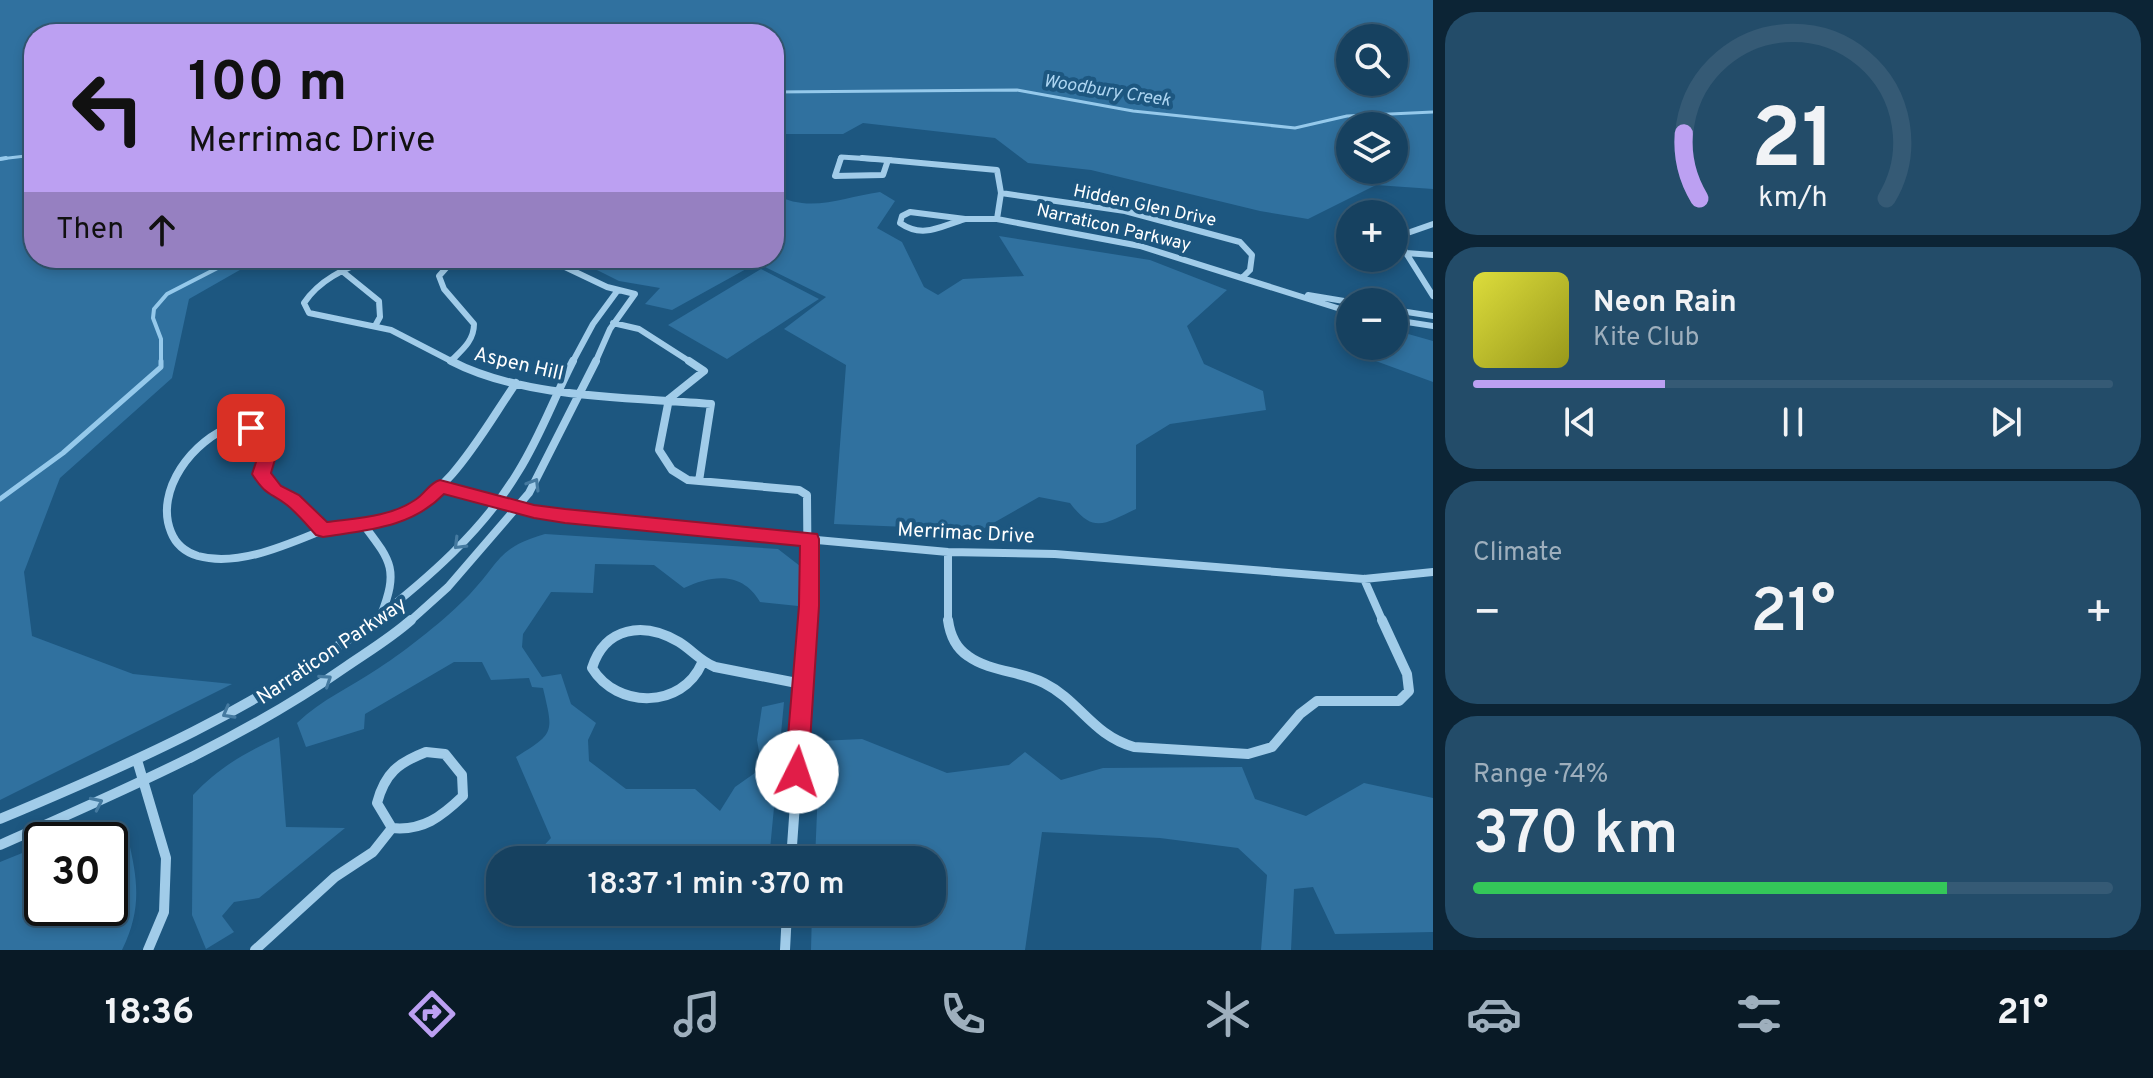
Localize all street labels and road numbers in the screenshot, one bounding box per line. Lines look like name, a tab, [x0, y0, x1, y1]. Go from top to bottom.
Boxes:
street label: Hidden Glen Drive	[1071, 180, 1218, 233]
street label: Narraticon Parkway	[1034, 200, 1193, 257]
street label: Aspen Hill	[471, 342, 566, 388]
street label: Merrimac Drive	[897, 517, 1035, 551]
street label: Narraticon Parkway	[252, 592, 412, 711]

